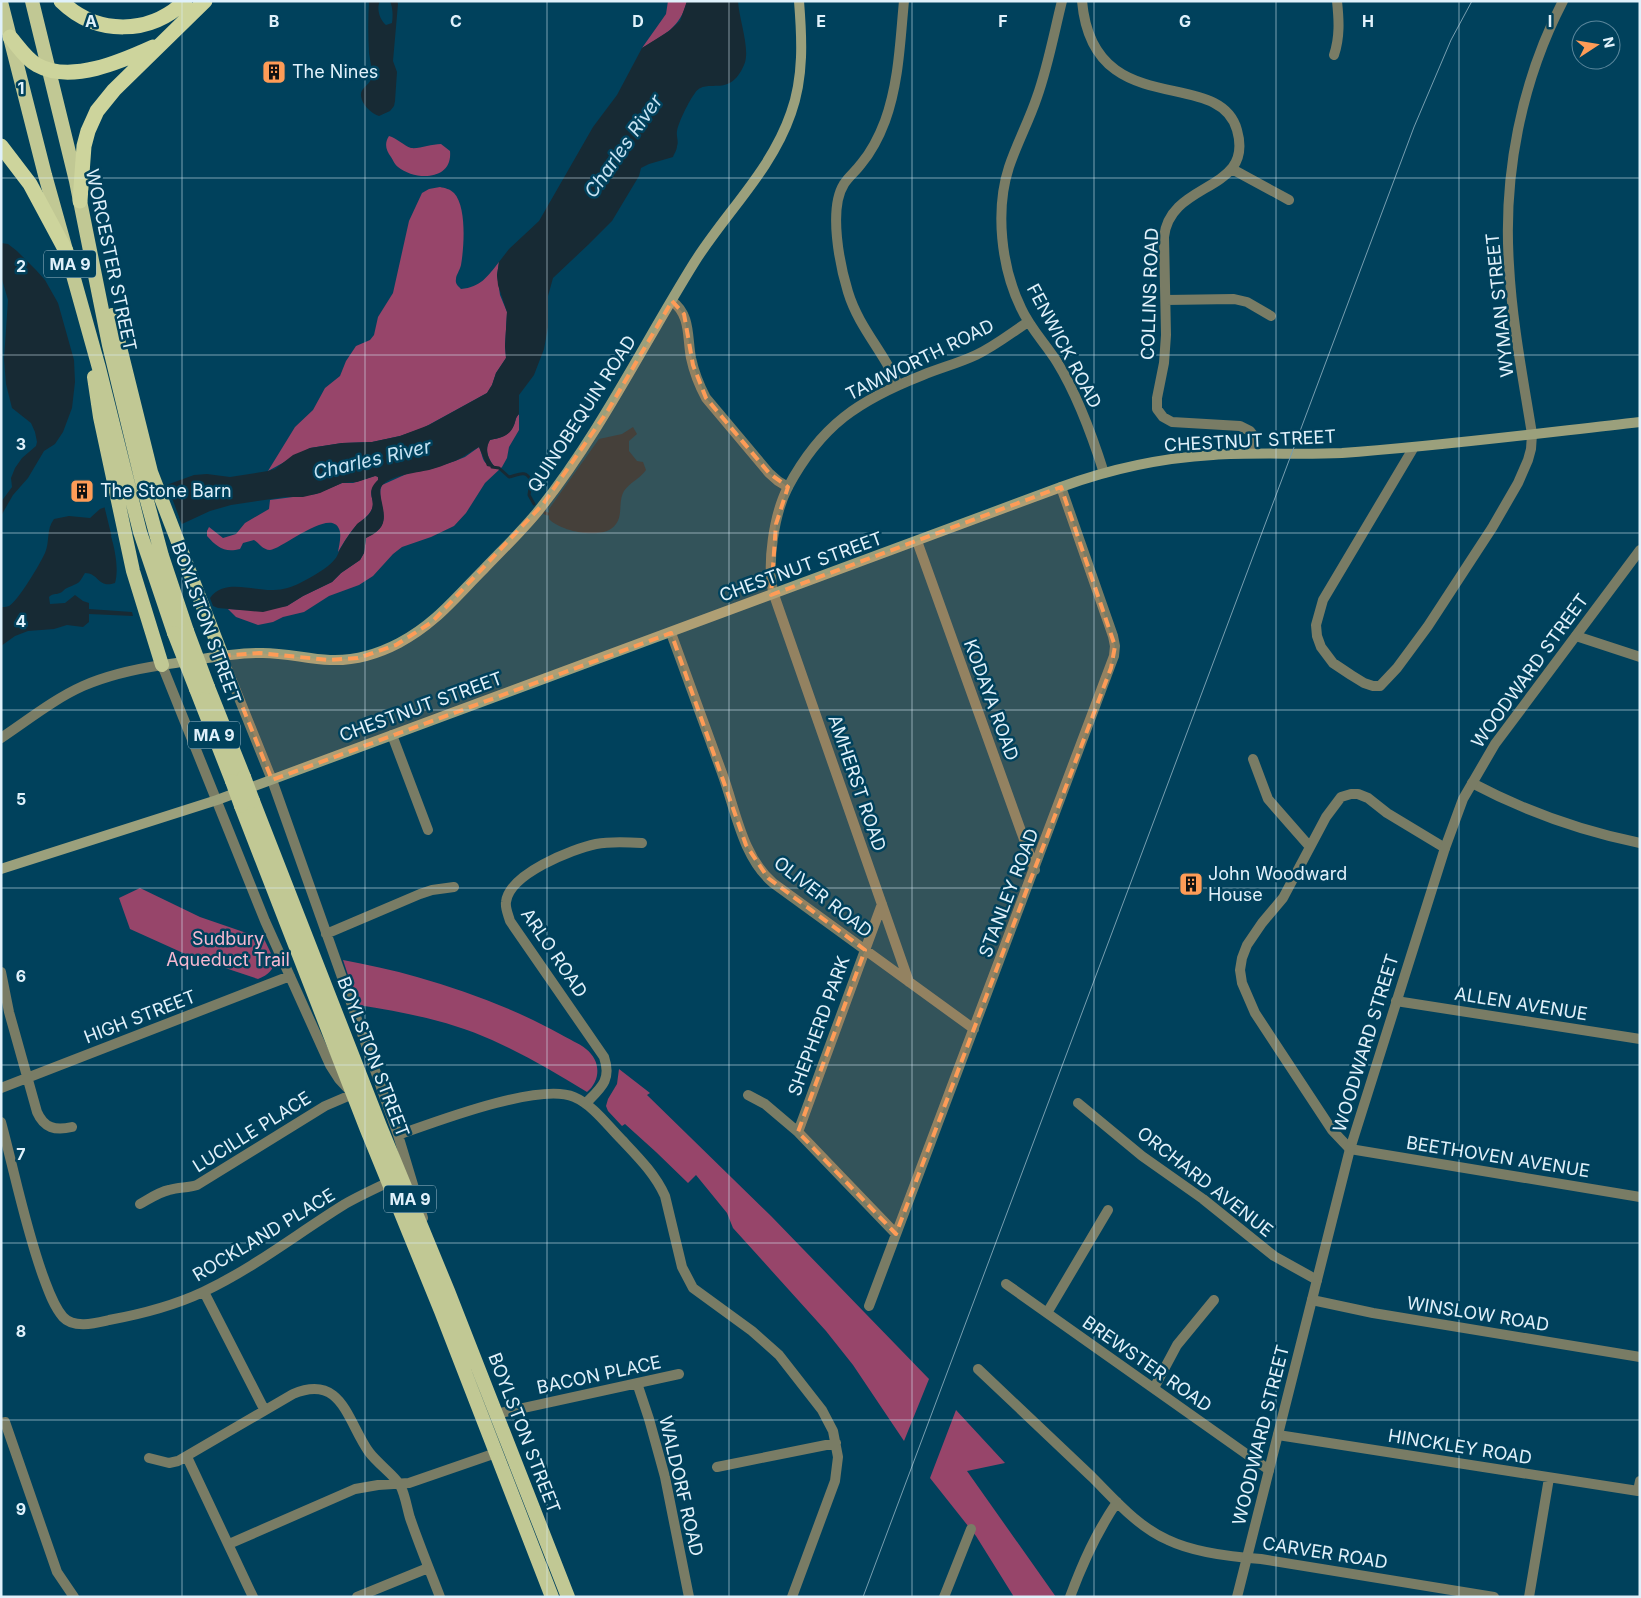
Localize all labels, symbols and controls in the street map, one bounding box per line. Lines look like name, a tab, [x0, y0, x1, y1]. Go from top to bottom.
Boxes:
text: A	[85, 11, 97, 31]
text: B	[269, 11, 279, 31]
text: C	[450, 11, 462, 31]
text: D	[632, 11, 644, 31]
text: E	[816, 11, 826, 31]
text: F	[998, 11, 1008, 31]
text: G	[1179, 11, 1191, 31]
text: H	[1362, 11, 1374, 31]
text: I	[1548, 11, 1552, 31]
north arrow	[1571, 20, 1621, 70]
text: N	[1600, 35, 1619, 49]
building icon: The Nines	[261, 59, 287, 85]
place label: The Nines	[292, 61, 378, 82]
text: 1	[18, 78, 24, 98]
water label: Charles River	[579, 90, 668, 202]
street label: WORCESTER STREET	[82, 167, 141, 353]
street label: COLLINS ROAD	[1137, 227, 1162, 361]
street label: WYMAN STREET	[1481, 232, 1518, 378]
road number: MA 9	[44, 250, 96, 278]
text: 2	[16, 256, 26, 276]
street label: FENWICK ROAD	[1023, 280, 1106, 412]
street label: TAMWORTH ROAD	[842, 315, 997, 405]
street label: QUINOBEQUIN ROAD	[523, 331, 640, 496]
street label: CHESTNUT STREET	[1163, 426, 1336, 455]
text: 3	[16, 434, 26, 454]
water label: Charles River	[311, 435, 434, 484]
building icon: The Stone Barn	[69, 478, 95, 504]
place label: The Stone Barn	[100, 480, 232, 501]
street label: CHESTNUT STREET	[716, 527, 885, 606]
street label: BOYLSTON STREET	[167, 539, 245, 706]
street label: WOODWARD STREET	[1467, 590, 1592, 752]
text: 4	[16, 611, 27, 631]
street label: KODAYA ROAD	[960, 636, 1023, 763]
street label: CHESTNUT STREET	[336, 667, 505, 746]
street label: AMHERST ROAD	[824, 712, 891, 854]
road number: MA 9	[188, 722, 240, 748]
text: 5	[16, 789, 26, 809]
street label: STANLEY ROAD	[974, 826, 1043, 960]
street label: OLIVER ROAD	[770, 852, 877, 941]
place label: John Woodward House	[1208, 863, 1347, 905]
building icon: John Woodward House	[1178, 871, 1204, 897]
street label: ARLO ROAD	[517, 904, 592, 1001]
park label: Sudbury Aqueduct Trail	[166, 928, 290, 970]
street label: WOODWARD STREET	[1328, 951, 1403, 1134]
street label: SHEPHERD PARK	[783, 953, 854, 1099]
text: 6	[16, 966, 26, 986]
street label: BOYLSTON STREET	[333, 974, 414, 1140]
street label: ALLEN AVENUE	[1453, 983, 1589, 1024]
street label: HIGH STREET	[81, 986, 199, 1047]
street label: LUCILLE PLACE	[189, 1087, 315, 1176]
street label: ORCHARD AVENUE	[1133, 1122, 1277, 1241]
street label: BEETHOVEN AVENUE	[1405, 1132, 1591, 1181]
text: 7	[16, 1144, 26, 1164]
street label: ROCKLAND PLACE	[189, 1184, 339, 1285]
road number: MA 9	[384, 1186, 436, 1212]
street label: WINSLOW ROAD	[1405, 1292, 1551, 1335]
street label: BREWSTER ROAD	[1079, 1311, 1216, 1416]
text: 8	[16, 1321, 26, 1341]
street label: WOODWARD STREET	[1228, 1343, 1293, 1527]
street label: BOYLSTON STREET	[484, 1350, 565, 1516]
street label: BACON PLACE	[535, 1351, 663, 1398]
street label: WALDORF ROAD	[655, 1414, 708, 1558]
street label: HINCKLEY ROAD	[1387, 1425, 1534, 1468]
text: 9	[16, 1499, 26, 1519]
street label: CARVER ROAD	[1261, 1532, 1389, 1573]

